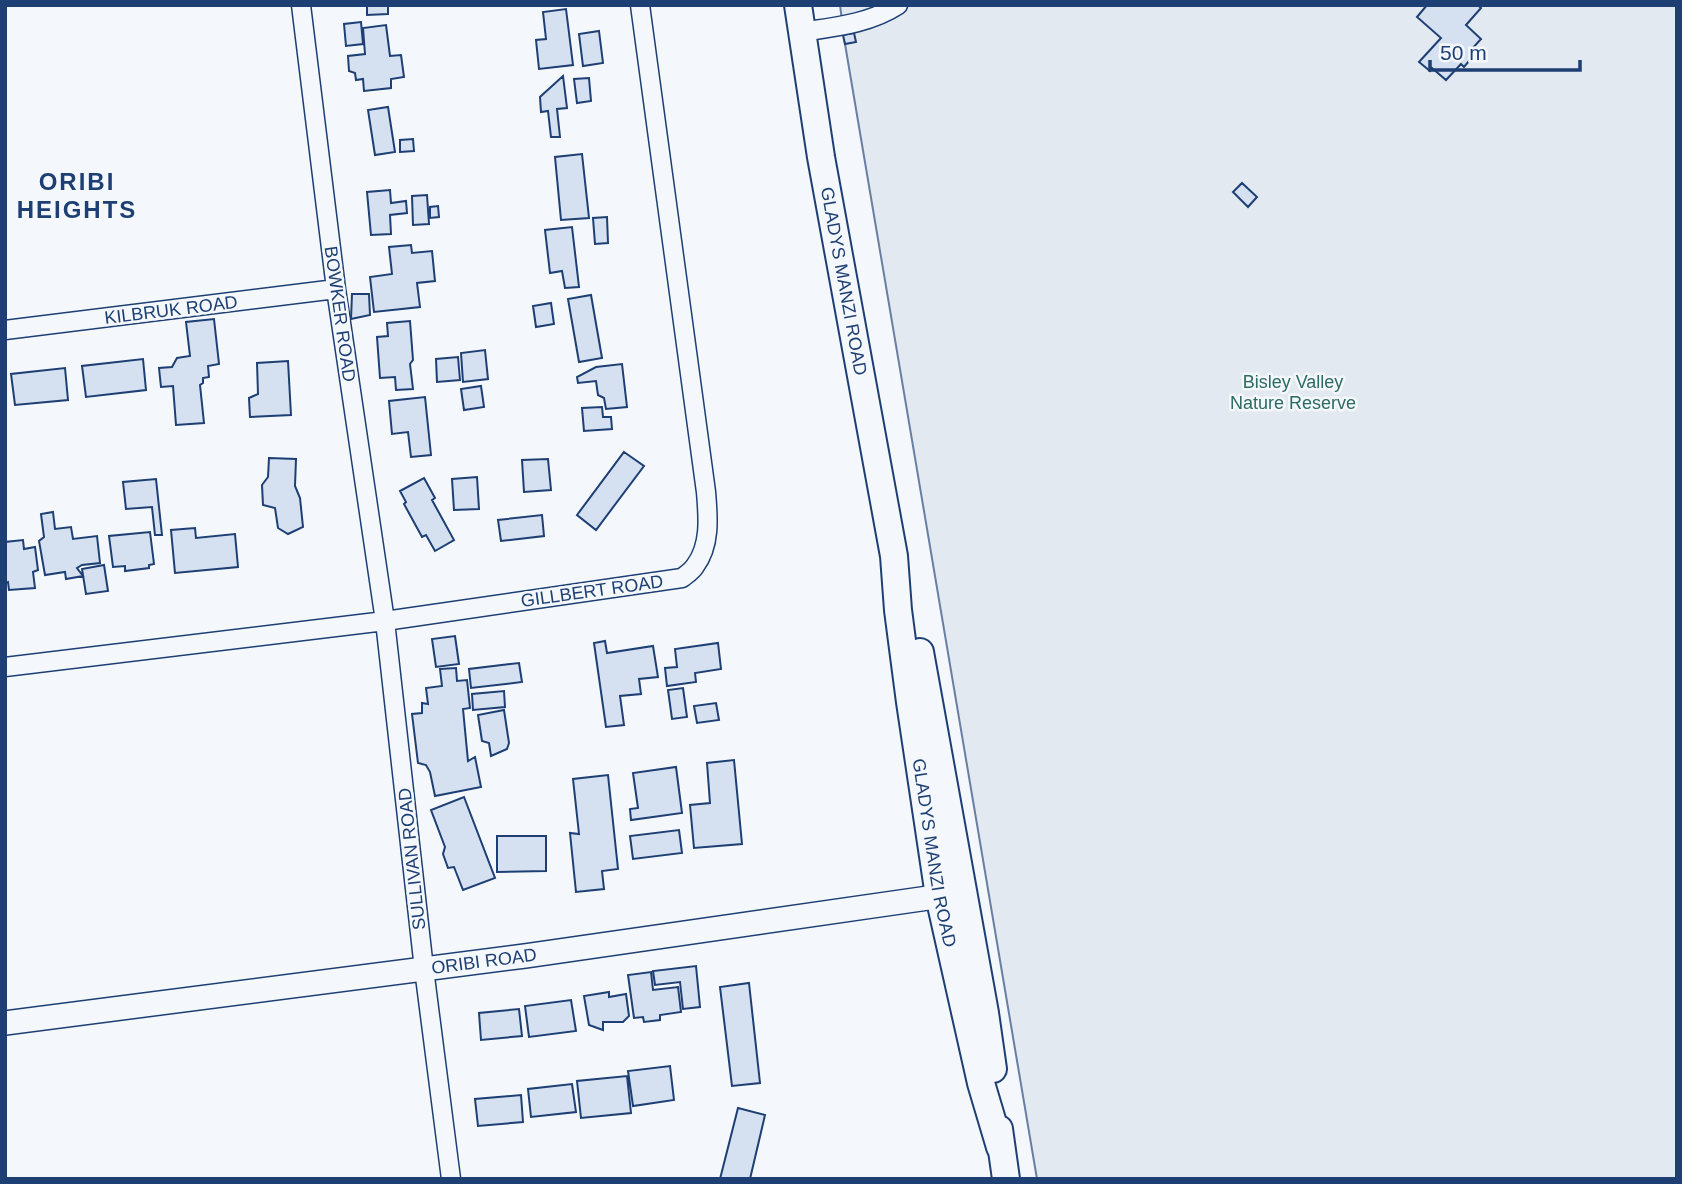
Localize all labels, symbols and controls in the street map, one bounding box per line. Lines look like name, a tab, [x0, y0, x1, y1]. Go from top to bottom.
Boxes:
scale bar	[1430, 28, 1580, 72]
text: 50 m	[1440, 41, 1487, 64]
district label: ORIBI HEIGHTS	[17, 168, 137, 223]
street label: GLADYS MANZI ROAD	[817, 185, 871, 377]
street label: BOWKER ROAD	[321, 245, 359, 383]
street label: KILBRUK ROAD	[103, 292, 239, 328]
park label: Bisley Valley Nature Reserve	[1230, 372, 1356, 413]
street label: GILLBERT ROAD	[520, 571, 664, 611]
street label: GLADYS MANZI ROAD	[909, 757, 960, 949]
street label: SULLIVAN ROAD	[395, 787, 429, 931]
street label: ORIBI ROAD	[430, 944, 538, 978]

